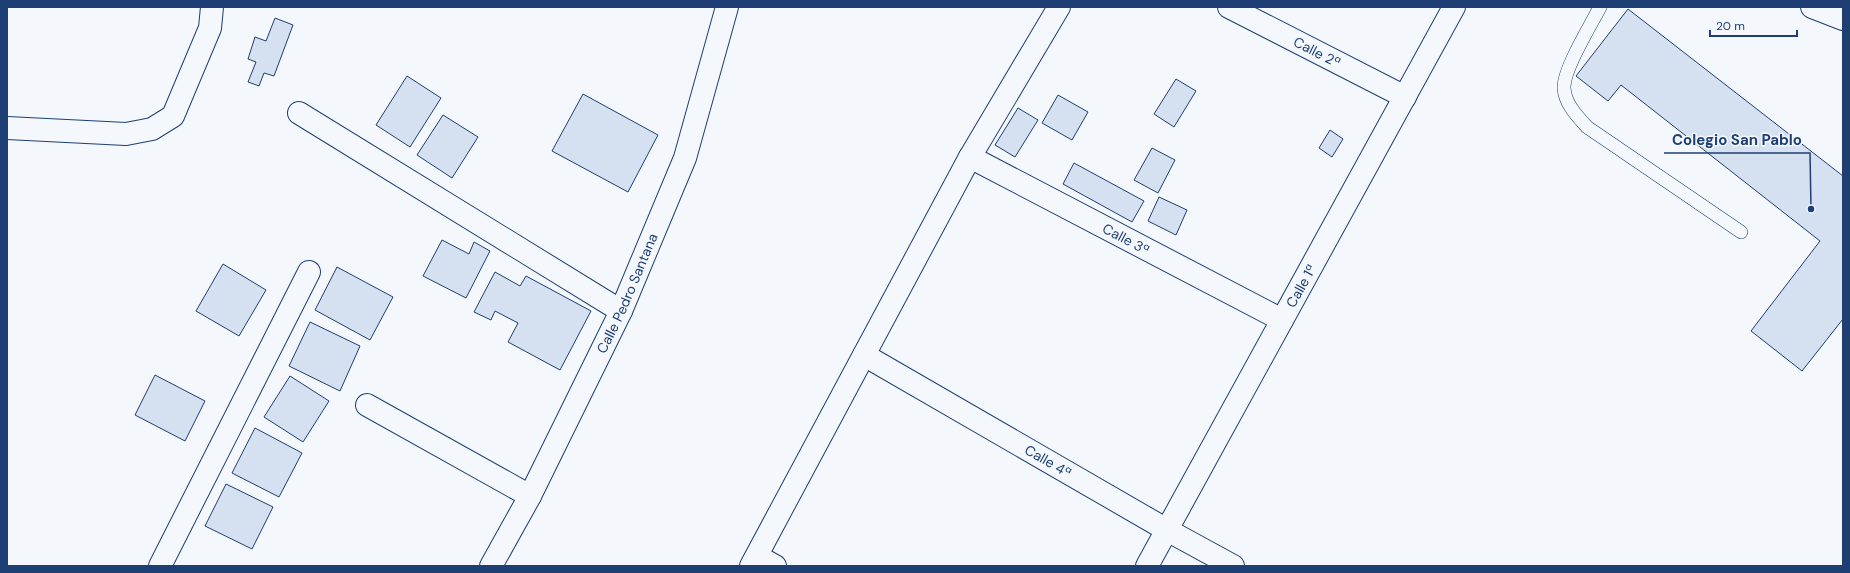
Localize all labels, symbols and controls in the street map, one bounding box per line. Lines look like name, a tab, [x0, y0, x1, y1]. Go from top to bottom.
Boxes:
scale bar	[1710, 12, 1797, 38]
text: 20 m	[1716, 18, 1745, 34]
street label: Calle 2ª	[1290, 33, 1344, 71]
callout: Colegio San Pablo	[1664, 126, 1810, 153]
text: Colegio San Pablo	[1672, 130, 1802, 150]
street label: Calle 3ª	[1099, 219, 1153, 259]
street label: Calle Pedro Santana	[593, 230, 662, 356]
street label: Calle 1ª	[1282, 261, 1320, 311]
street label: Calle 4ª	[1022, 441, 1074, 481]

